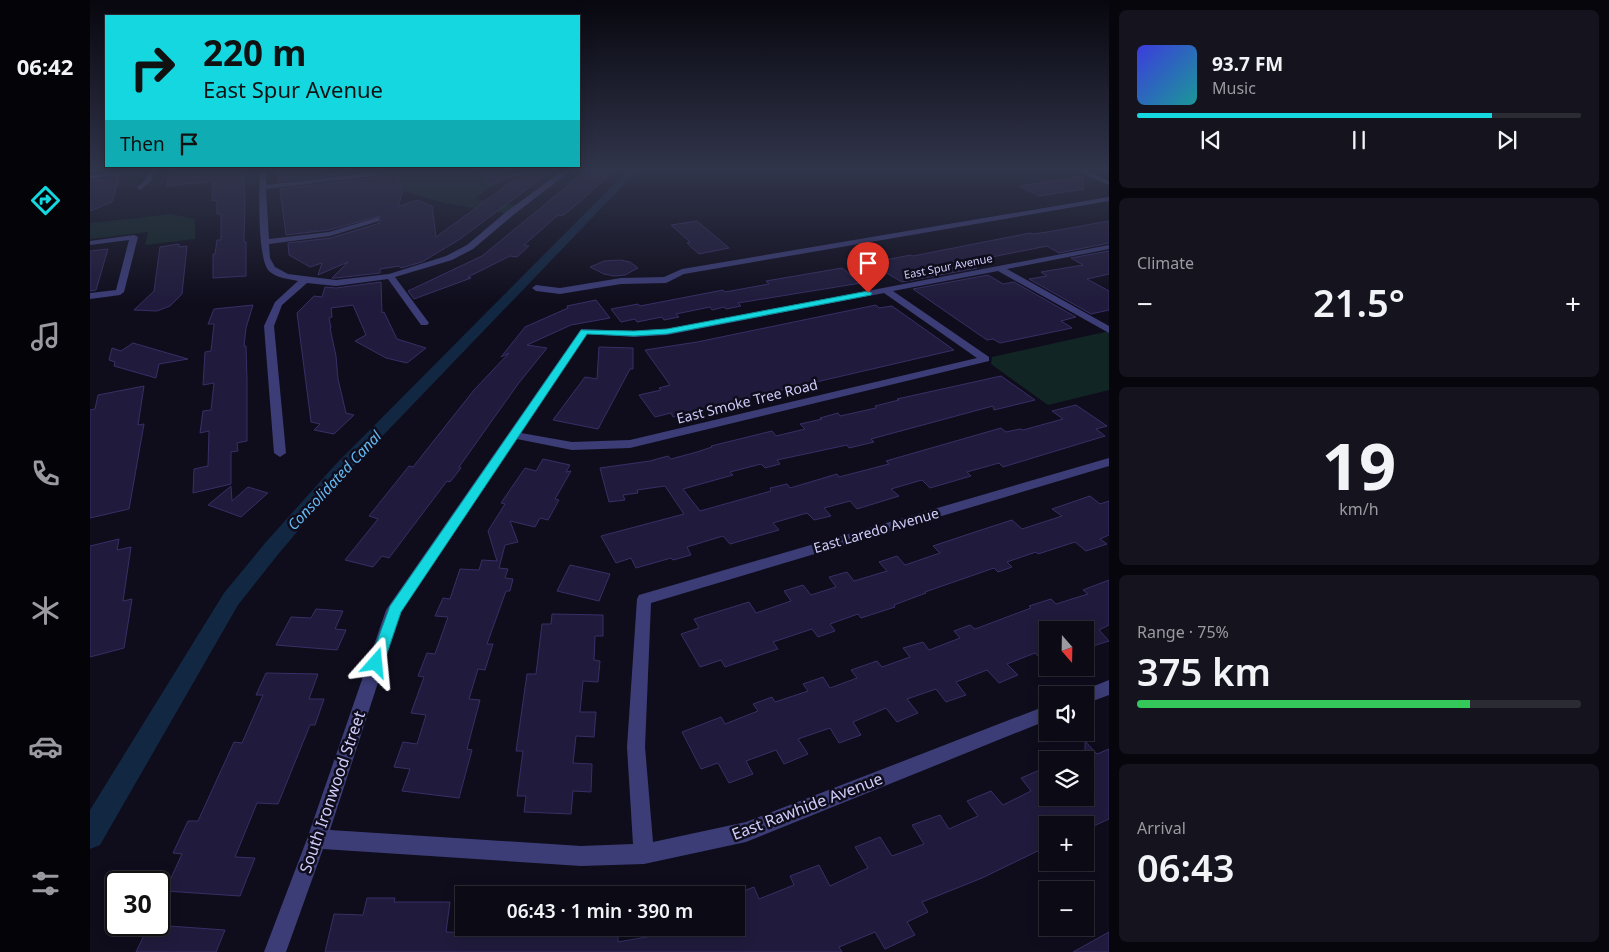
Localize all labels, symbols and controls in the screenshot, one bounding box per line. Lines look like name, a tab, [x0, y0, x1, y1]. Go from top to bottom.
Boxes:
text: 220 m	[203, 29, 306, 76]
icon: right	[120, 35, 185, 100]
text: 06:42	[17, 51, 73, 81]
text: 93.7 FM	[1212, 51, 1283, 77]
text: East Spur Avenue	[203, 74, 383, 104]
text: Music	[1212, 77, 1256, 99]
icon: previous	[1197, 126, 1225, 154]
icon: pause	[1345, 126, 1373, 154]
icon: next	[1493, 126, 1521, 154]
icon: arrive	[175, 130, 203, 158]
text: Then	[120, 131, 165, 157]
icon: directions	[28, 183, 63, 218]
pin	[847, 242, 889, 293]
icon: arrive	[854, 249, 882, 277]
street label: East Spur Avenue	[902, 250, 994, 282]
text: Climate	[1137, 252, 1194, 274]
text: 21.5°	[1313, 276, 1405, 328]
text: −	[1137, 284, 1153, 322]
text: +	[1565, 284, 1581, 322]
icon: music	[28, 319, 63, 354]
street label: East Smoke Tree Road	[674, 374, 820, 428]
text: 19	[1322, 421, 1396, 509]
water label: Consolidated Canal	[283, 425, 386, 534]
icon: phone	[28, 456, 63, 491]
text: km/h	[1339, 498, 1379, 520]
street label: East Laredo Avenue	[811, 503, 941, 557]
icon: climate	[28, 593, 63, 628]
north arrow	[1039, 621, 1094, 676]
map controls	[1039, 621, 1094, 936]
text: Range · 75%	[1137, 621, 1229, 643]
position arrow	[349, 636, 401, 688]
text: 375 km	[1137, 645, 1271, 697]
button: sound	[1039, 686, 1094, 741]
street label: South Ironwood Street	[294, 708, 370, 876]
icon: car	[28, 729, 63, 764]
button: layers	[1039, 751, 1094, 806]
street label: East Rawhide Avenue	[728, 767, 886, 845]
button: +	[1039, 816, 1094, 871]
text: Arrival	[1137, 817, 1186, 839]
text: 06:43	[1137, 841, 1234, 893]
icon: filters	[28, 866, 63, 901]
speed limit sign: 30	[105, 871, 170, 936]
button: −	[1039, 881, 1094, 936]
text: 06:43 · 1 min · 390 m	[507, 898, 693, 924]

